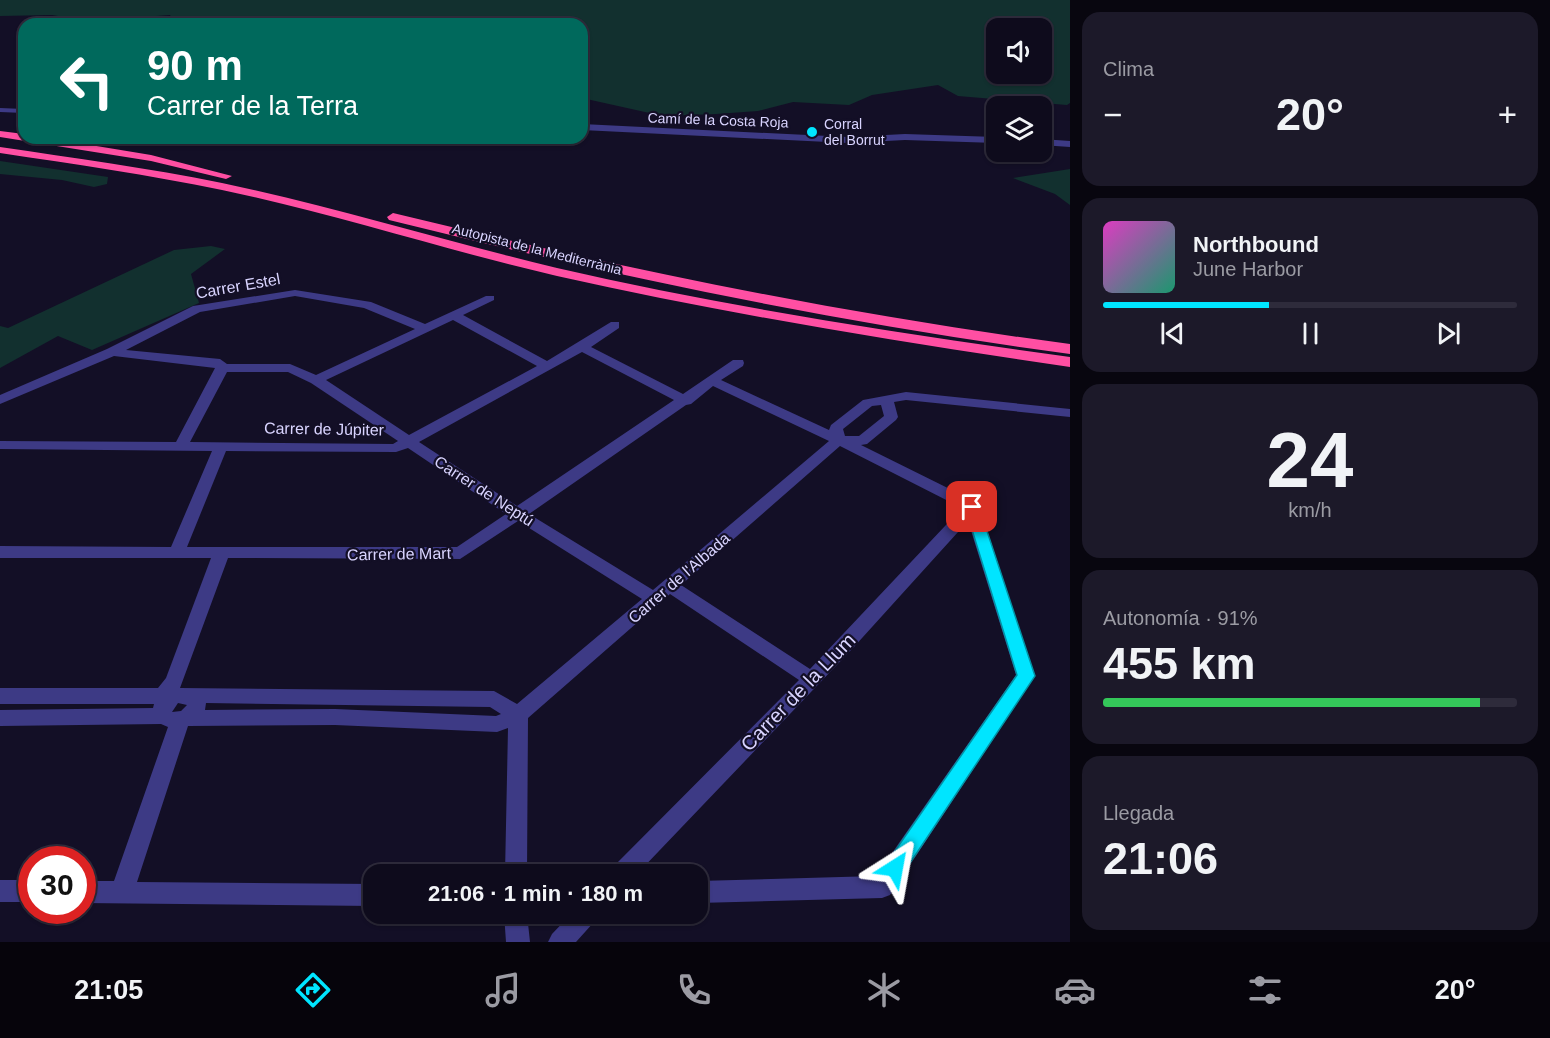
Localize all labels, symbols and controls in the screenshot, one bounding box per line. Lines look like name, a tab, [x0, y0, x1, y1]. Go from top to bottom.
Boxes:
map controls	[986, 18, 1052, 162]
button: sound	[986, 18, 1052, 84]
icon: left	[48, 42, 126, 120]
text: 90 m	[147, 42, 243, 89]
text: Clima	[1103, 58, 1154, 80]
text: 20°	[1276, 89, 1344, 140]
text: Carrer de la Terra	[147, 91, 358, 121]
button: layers	[986, 96, 1052, 162]
text: −	[1103, 96, 1122, 133]
text: +	[1498, 96, 1517, 133]
street label: Camí de la Costa Roja	[647, 110, 789, 130]
place label: Corral del Borrut	[824, 116, 885, 148]
marker: Corral del Borrut	[805, 125, 819, 139]
street label: Autopista de la Mediterrània	[450, 220, 624, 278]
text: Northbound	[1193, 232, 1319, 257]
text: June Harbor	[1193, 258, 1303, 280]
street label: Carrer Estel	[194, 270, 282, 302]
icon: previous	[1156, 317, 1189, 350]
icon: pause	[1294, 317, 1327, 350]
icon: next	[1432, 317, 1465, 350]
text: 24	[1267, 416, 1353, 504]
street label: Carrer de Júpiter	[264, 419, 385, 439]
street label: Carrer de Neptú	[431, 453, 537, 529]
pin	[946, 481, 997, 532]
icon: arrive	[955, 490, 988, 523]
text: km/h	[1288, 499, 1332, 521]
street label: Carrer de l'Albada	[625, 529, 733, 627]
street label: Carrer de Mart	[347, 545, 452, 563]
text: Autonomía · 91%	[1103, 607, 1258, 629]
street label: Carrer de la Llum	[736, 629, 860, 755]
text: 455 km	[1103, 638, 1256, 689]
text: Llegada	[1103, 802, 1174, 824]
text: 21:06	[1103, 833, 1218, 884]
position arrow	[863, 836, 927, 900]
speed limit sign: 30	[18, 846, 96, 924]
text: 21:06 · 1 min · 180 m	[428, 881, 643, 906]
icon: directions	[292, 969, 334, 1011]
icon: music	[482, 969, 524, 1011]
icon: phone	[673, 969, 715, 1011]
icon: climate	[863, 969, 905, 1011]
icon: car	[1054, 969, 1096, 1011]
icon: filters	[1244, 969, 1286, 1011]
text: 21:05	[74, 975, 143, 1005]
text: 20°	[1435, 975, 1476, 1005]

